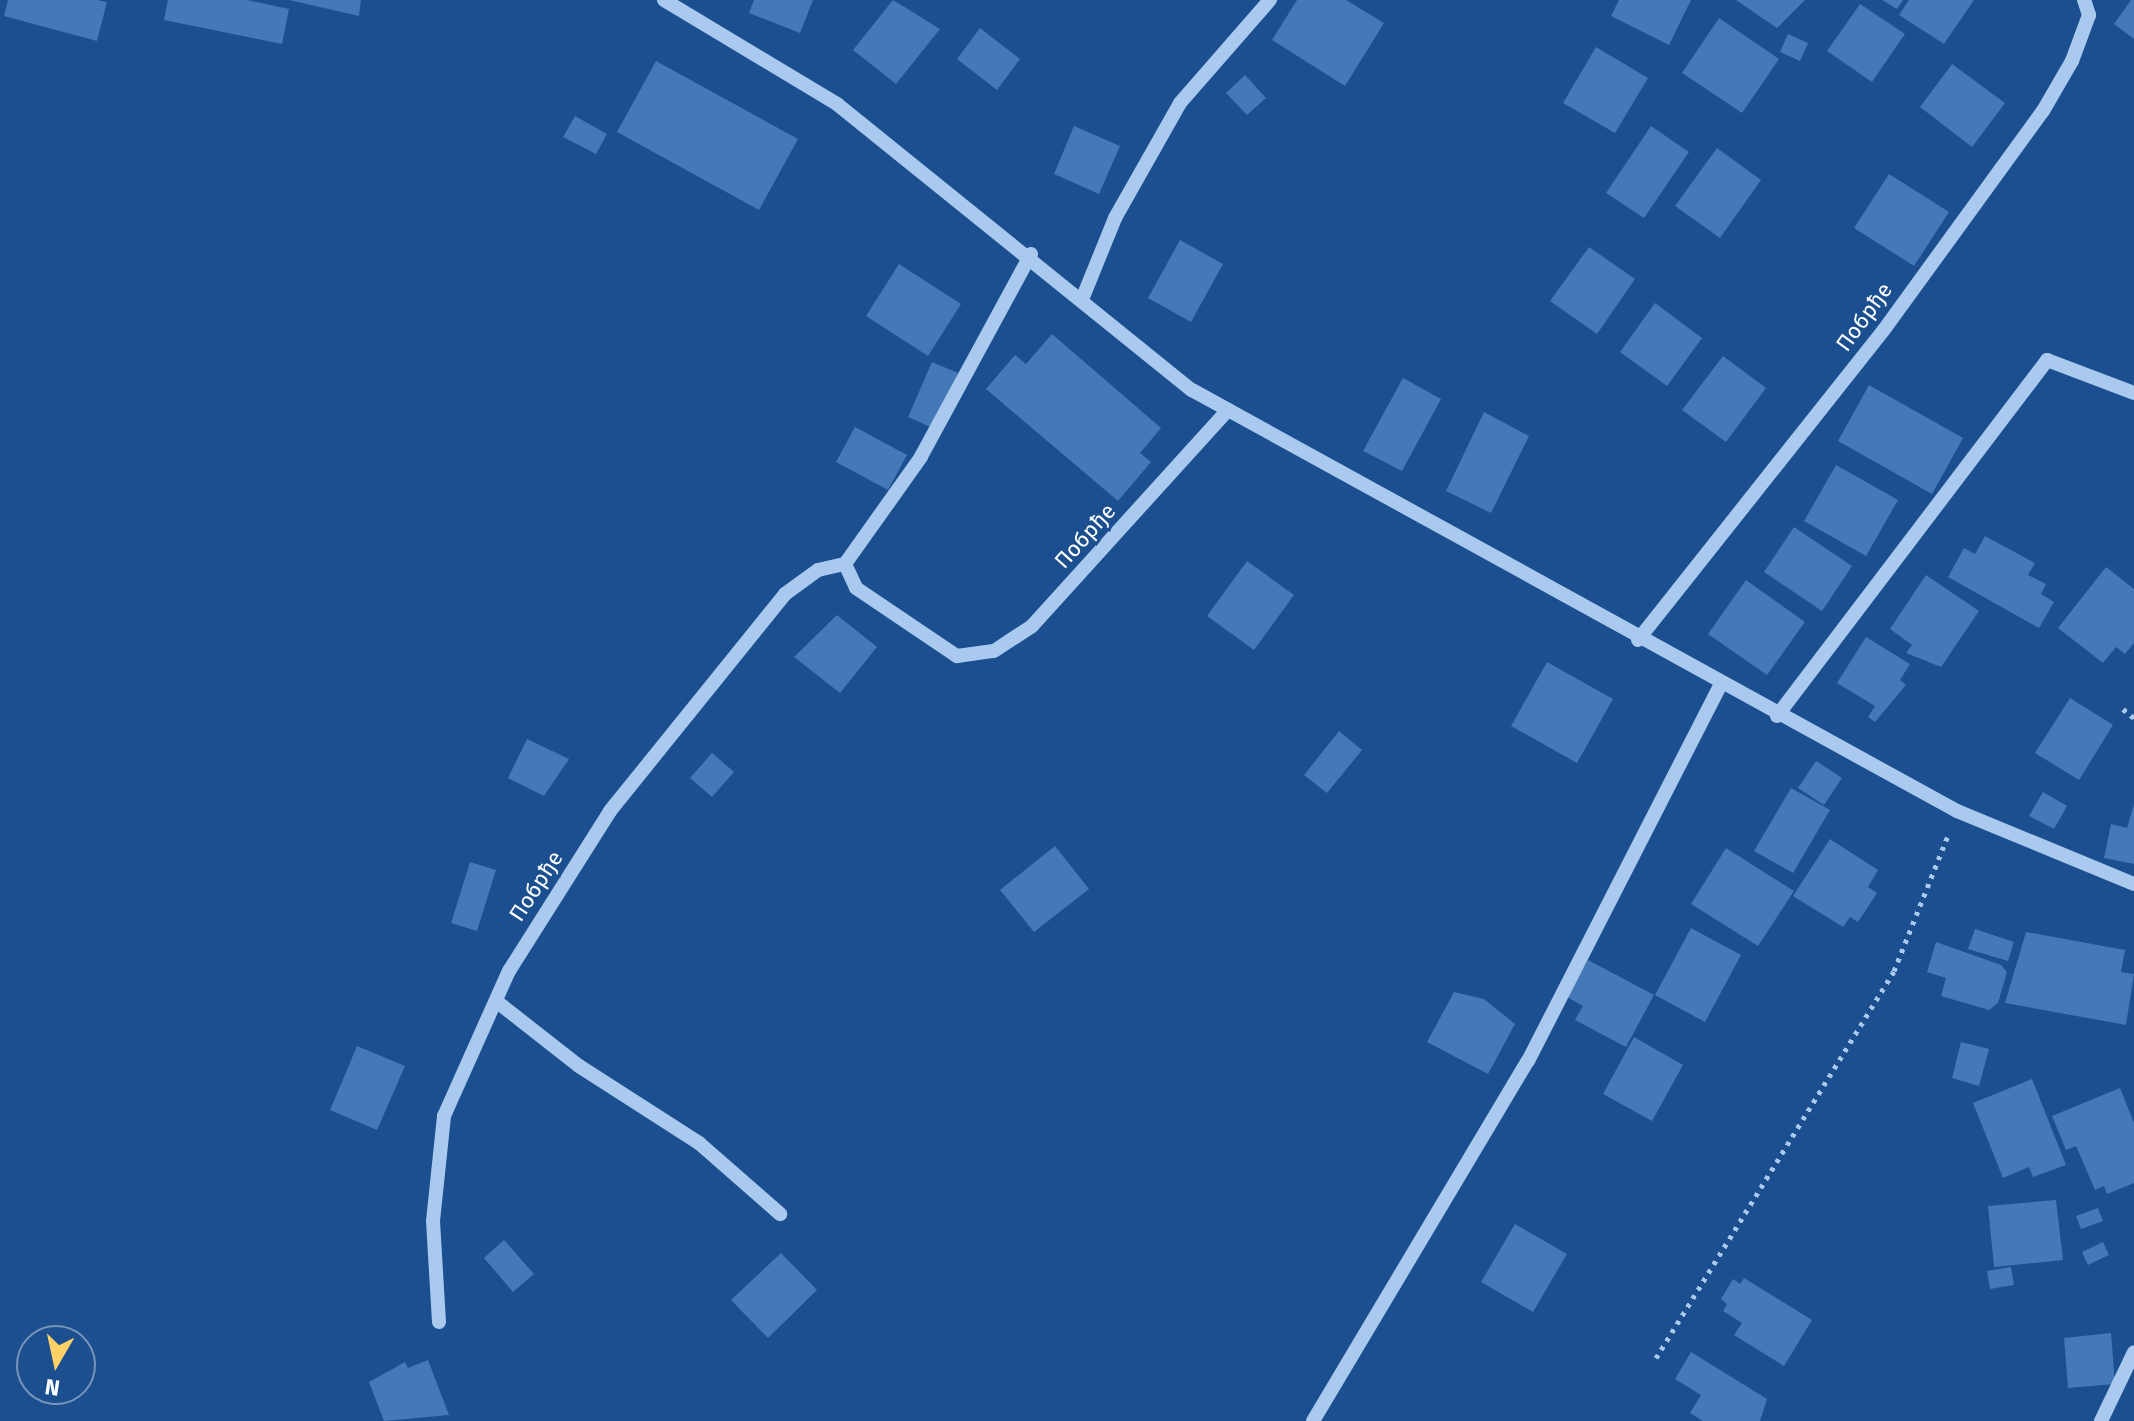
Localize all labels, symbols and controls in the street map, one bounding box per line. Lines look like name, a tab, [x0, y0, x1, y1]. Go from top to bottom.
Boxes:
street label: Побрђе	[1830, 278, 1898, 356]
street label: Побрђе	[1049, 498, 1121, 574]
street label: Побрђе	[504, 846, 568, 926]
north arrow	[16, 1325, 96, 1405]
text: N	[43, 1373, 62, 1402]

